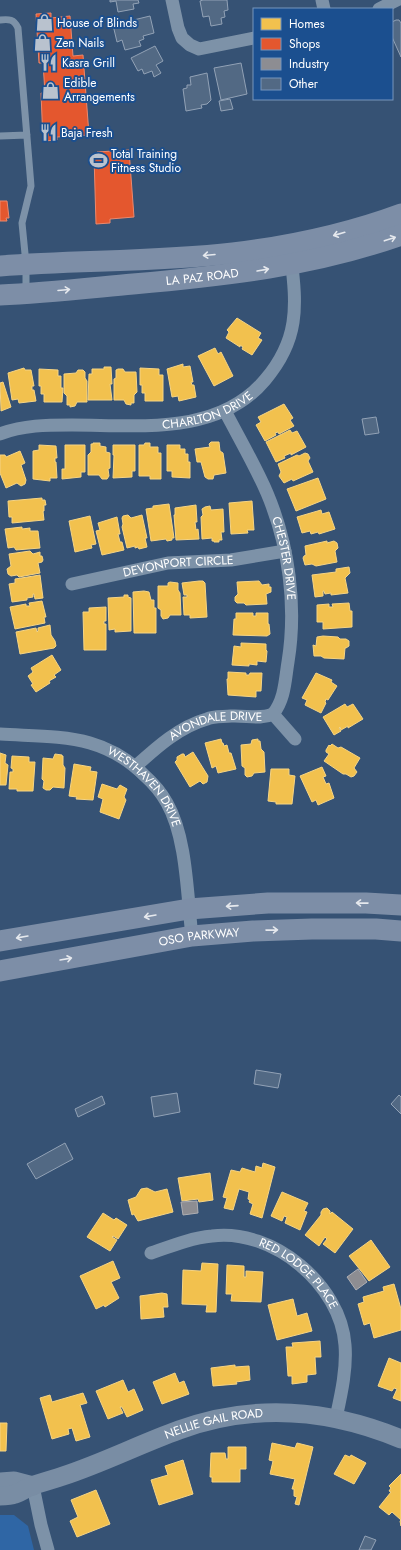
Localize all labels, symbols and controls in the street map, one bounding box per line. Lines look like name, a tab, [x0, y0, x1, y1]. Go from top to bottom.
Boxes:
legend	[253, 8, 393, 100]
shop icon: House of Blinds	[34, 13, 54, 33]
place label: House of Blinds	[57, 14, 137, 32]
text: Homes	[289, 15, 325, 33]
shop icon: Zen Nails	[33, 33, 53, 53]
place label: Zen Nails	[56, 34, 104, 52]
text: Shops	[289, 35, 320, 53]
restaurant icon: Kasra Grill	[39, 53, 59, 73]
place label: Kasra Grill	[62, 54, 115, 72]
text: Industry	[289, 55, 330, 73]
place label: Edible Arrangements	[64, 74, 135, 106]
text: Other	[289, 75, 319, 93]
shop icon: Edible Arrangements	[41, 80, 61, 100]
restaurant icon: Baja Fresh	[38, 123, 58, 143]
place label: Baja Fresh	[61, 124, 113, 142]
place label: Total Training Fitness Studio	[111, 145, 181, 177]
sports icon: Total Training Fitness Studio	[88, 151, 108, 171]
one-way arrow	[333, 231, 346, 238]
one-way arrow	[383, 235, 396, 242]
one-way arrow	[203, 251, 216, 258]
street label: LA PAZ ROAD	[165, 264, 240, 290]
one-way arrow	[256, 265, 269, 273]
one-way arrow	[58, 286, 71, 294]
street label: CHARLTON DRIVE	[161, 387, 257, 434]
street label: CHESTER DRIVE	[267, 514, 300, 601]
street label: DEVONPORT CIRCLE	[121, 551, 234, 582]
street label: AVONDALE DRIVE	[165, 707, 263, 745]
street label: WESTHAVEN DRIVE	[104, 742, 185, 829]
one-way arrow	[356, 899, 369, 907]
one-way arrow	[226, 903, 239, 910]
one-way arrow	[144, 912, 157, 920]
street label: OSO PARKWAY	[157, 923, 240, 951]
one-way arrow	[265, 926, 278, 934]
one-way arrow	[16, 934, 29, 942]
one-way arrow	[59, 955, 72, 963]
street label: RED LODGE PLACE	[256, 1233, 343, 1312]
street label: NELLIE GAIL ROAD	[162, 1404, 264, 1444]

